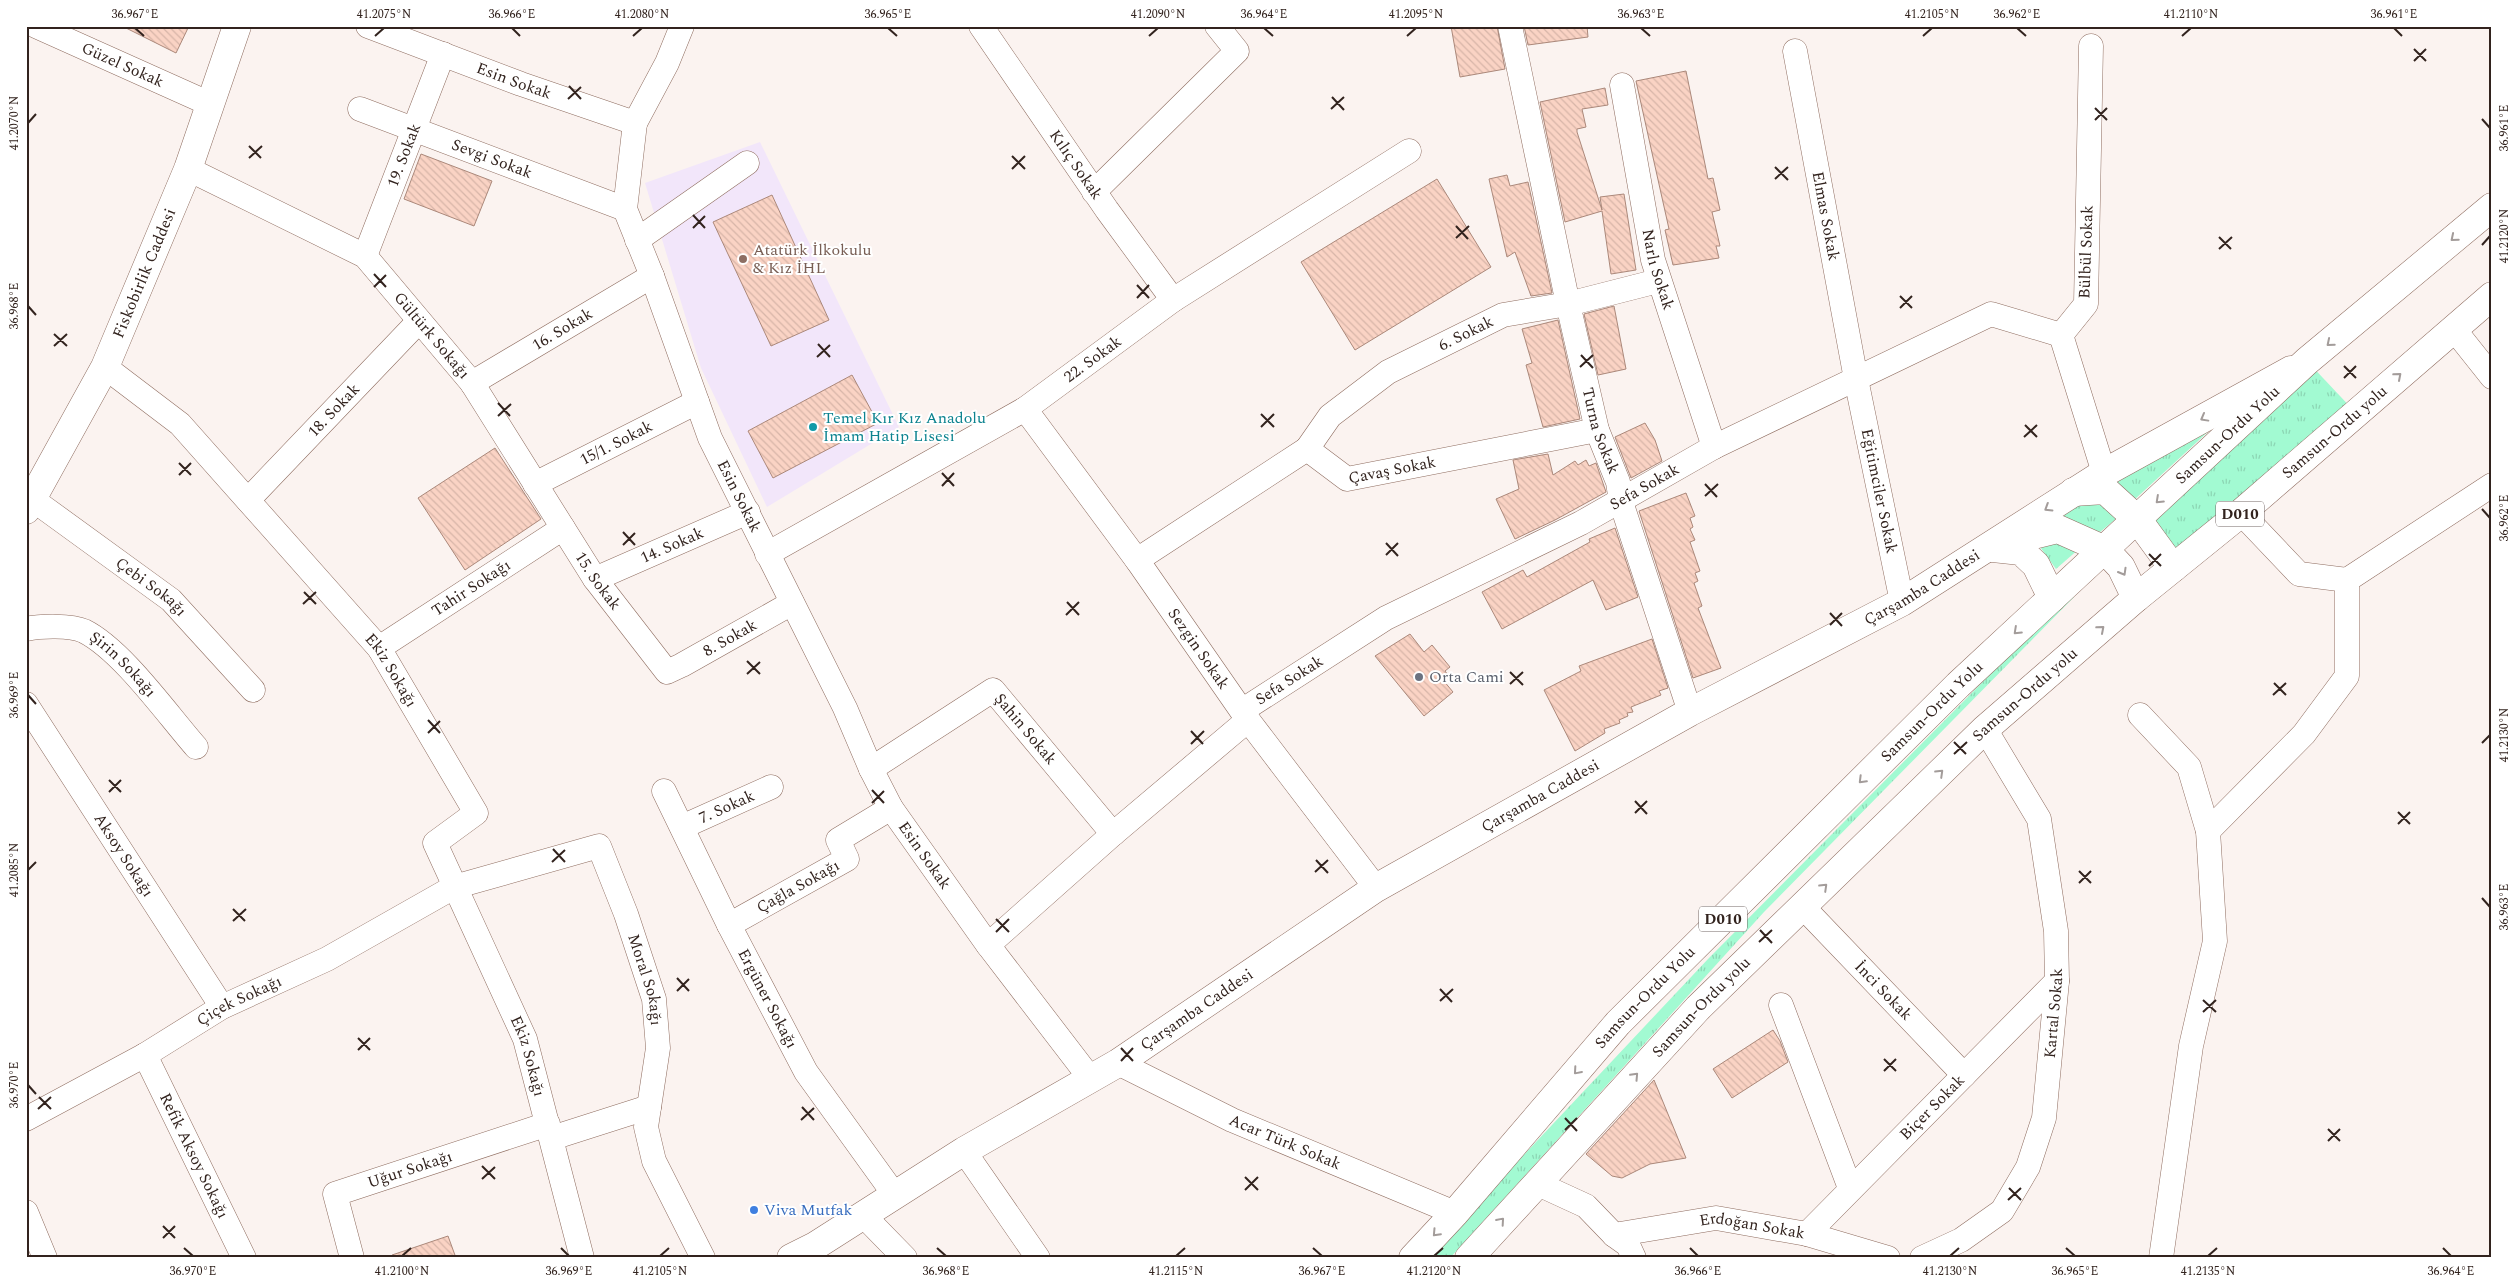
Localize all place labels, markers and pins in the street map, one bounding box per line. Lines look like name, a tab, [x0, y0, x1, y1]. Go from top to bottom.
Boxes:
place label: Atatürk İlkokulu & Kız İHL	[753, 238, 872, 280]
marker: Atatürk İlkokulu & Kız İHL	[737, 253, 749, 265]
place label: Temel Kır Kız Anadolu İmam Hatip Lisesi	[823, 406, 986, 448]
marker: Temel Kır Kız Anadolu İmam Hatip Lisesi	[807, 421, 819, 433]
place label: Orta Cami	[1429, 665, 1504, 689]
marker: Orta Cami	[1413, 671, 1425, 683]
place label: Viva Mutfak	[764, 1198, 853, 1222]
marker: Viva Mutfak	[748, 1204, 760, 1216]

